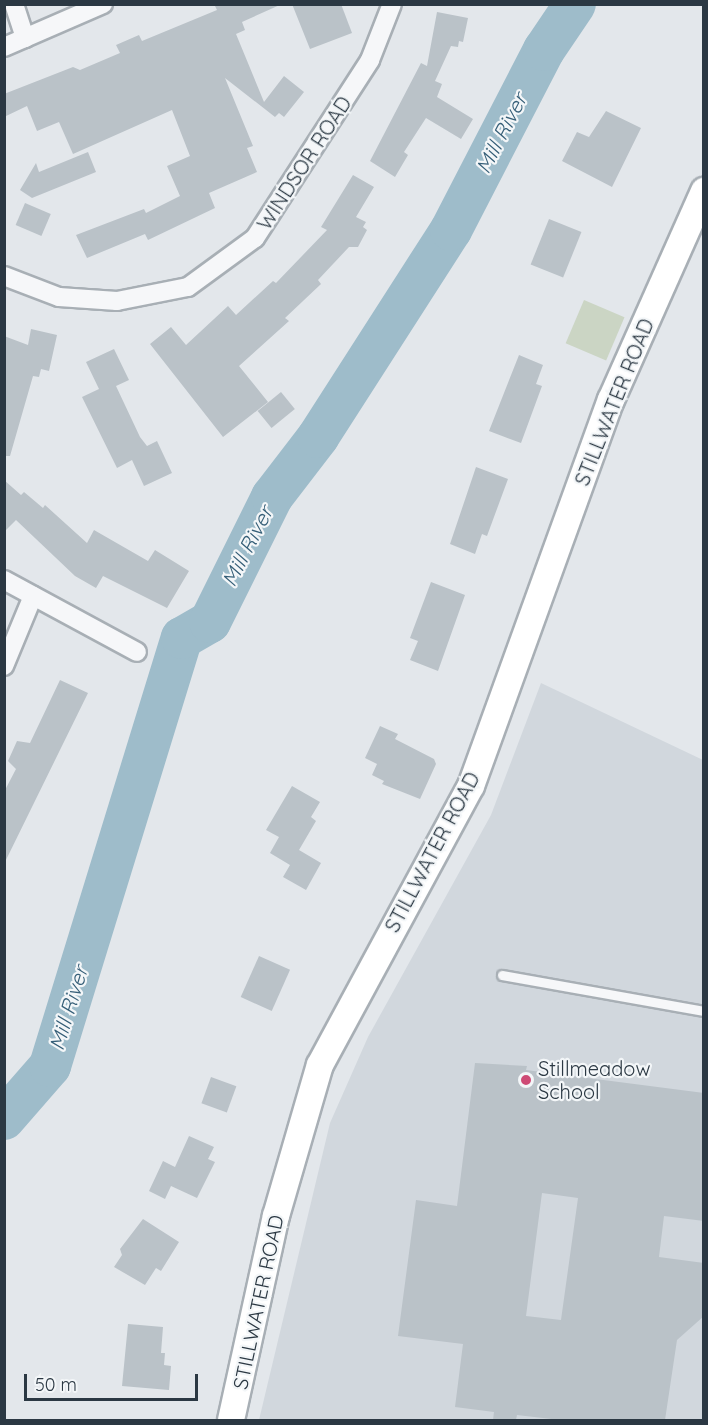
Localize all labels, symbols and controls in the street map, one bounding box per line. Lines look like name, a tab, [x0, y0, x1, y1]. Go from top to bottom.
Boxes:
water label: Mill River	[470, 89, 532, 177]
street label: WINDSOR ROAD	[252, 92, 356, 234]
street label: STILLWATER ROAD	[570, 315, 658, 489]
water label: Mill River	[216, 502, 278, 590]
street label: STILLWATER ROAD	[380, 768, 484, 936]
water label: Mill River	[43, 963, 93, 1053]
place label: Stillmeadow School	[538, 1056, 650, 1103]
marker: Stillmeadow School	[519, 1073, 533, 1087]
street label: STILLWATER ROAD	[228, 1213, 288, 1391]
scale bar	[27, 1362, 201, 1400]
text: 50 m	[35, 1373, 77, 1396]

